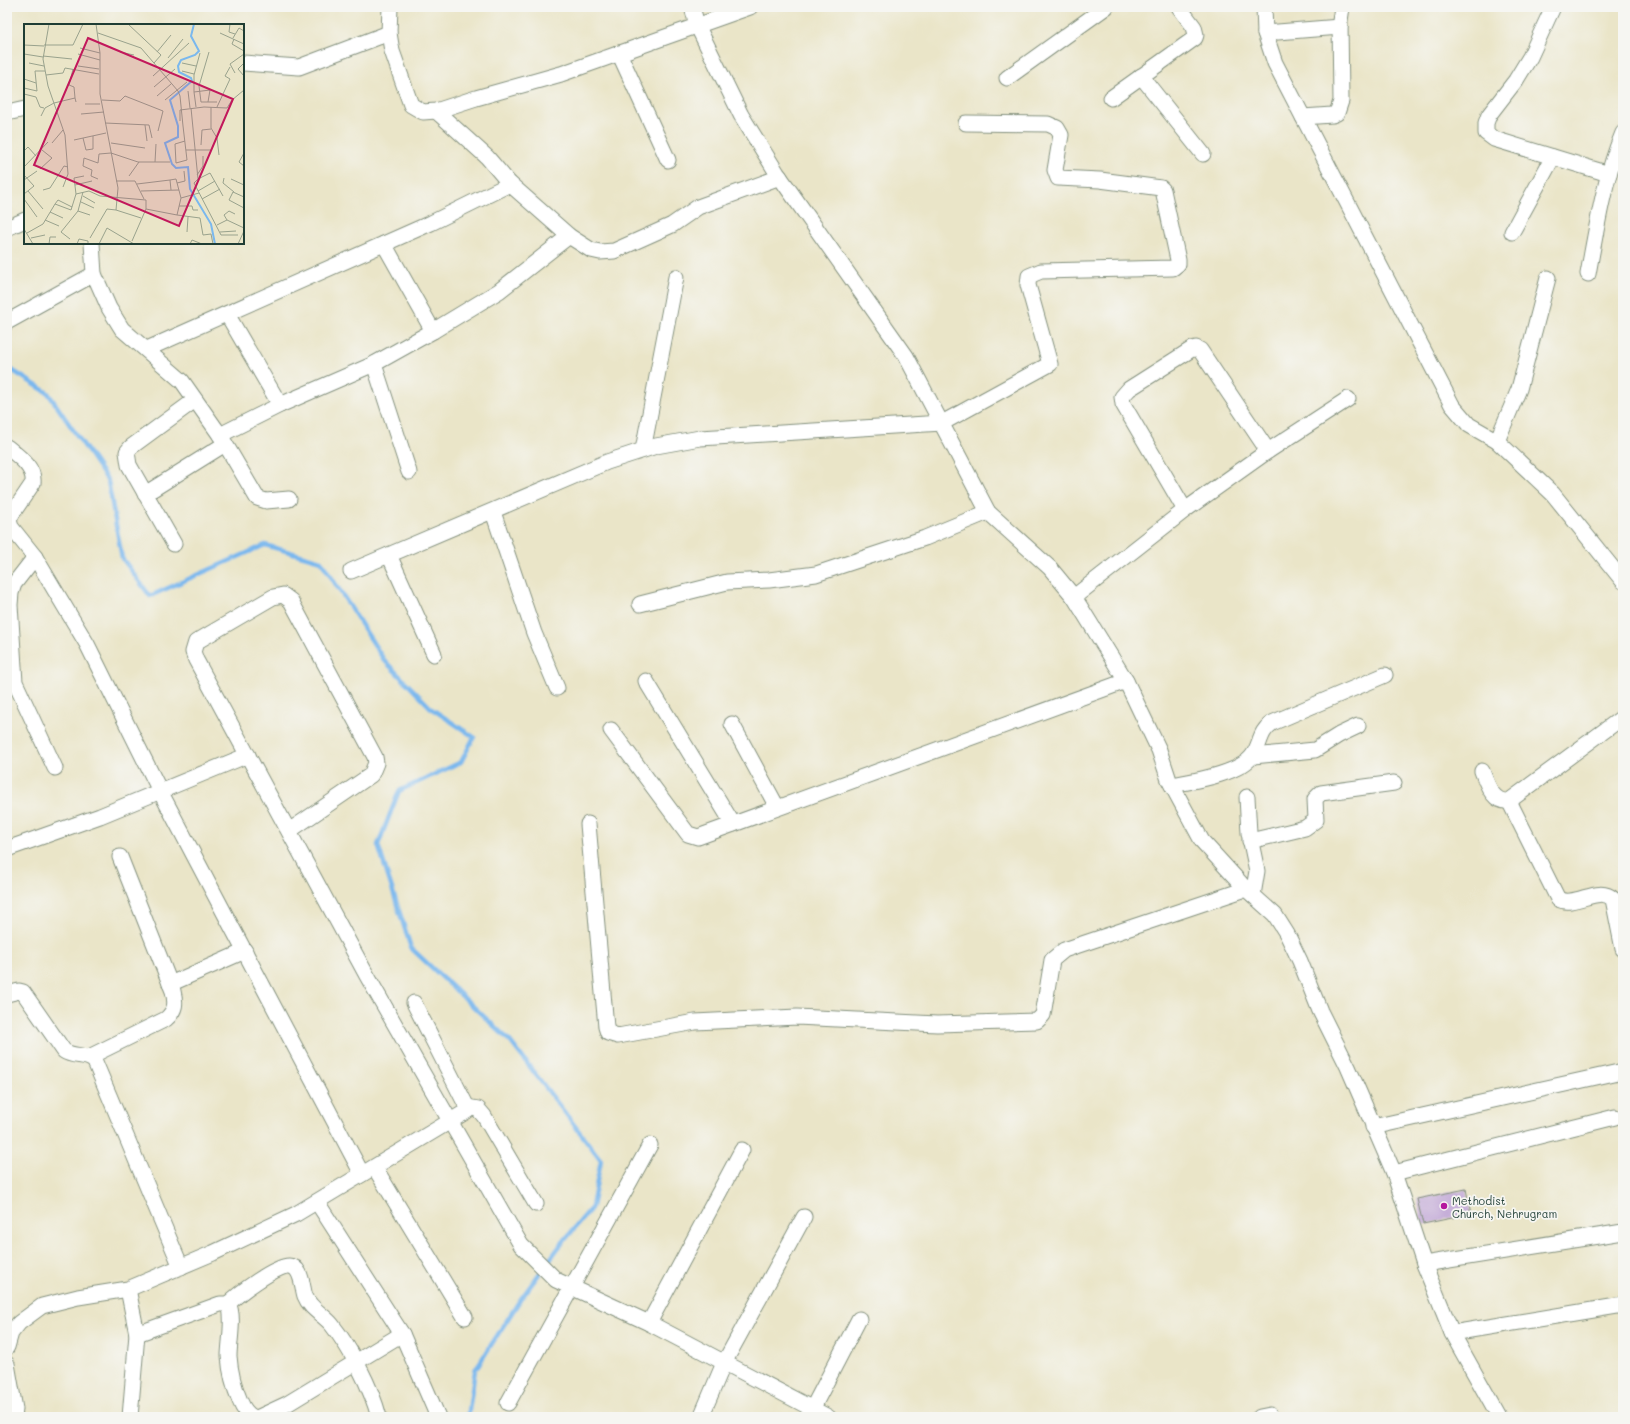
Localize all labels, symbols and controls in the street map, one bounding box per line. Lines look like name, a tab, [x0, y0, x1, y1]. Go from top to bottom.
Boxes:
inset map	[24, 24, 244, 244]
place label: Methodist Church, Nehrugram	[1452, 1193, 1557, 1221]
marker: Methodist Church, Nehrugram	[1439, 1201, 1449, 1211]

